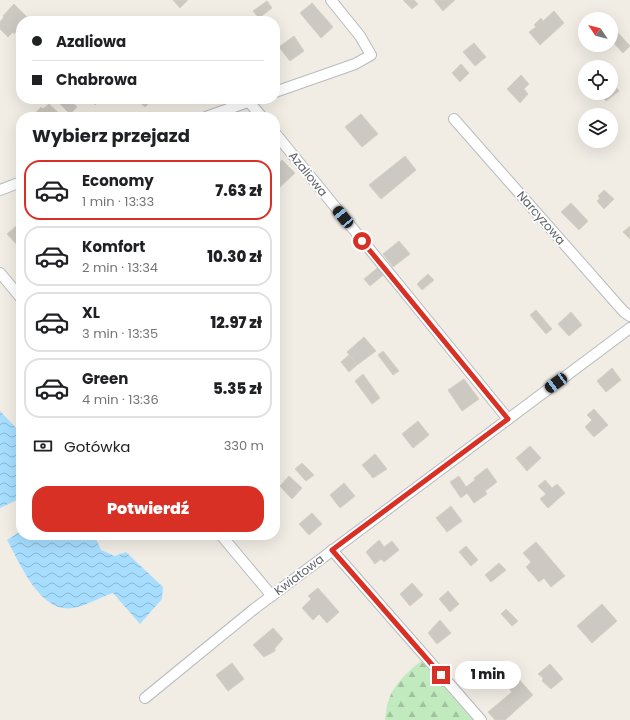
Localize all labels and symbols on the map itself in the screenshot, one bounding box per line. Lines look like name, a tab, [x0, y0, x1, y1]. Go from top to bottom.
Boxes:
north arrow	[578, 12, 618, 52]
street label: Azaliowa	[285, 148, 332, 200]
street label: Narcyzowa	[513, 187, 569, 248]
car	[331, 204, 355, 230]
route start	[353, 232, 371, 250]
car	[543, 371, 569, 395]
street label: Kwiatowa	[270, 550, 327, 599]
callout: 1 min	[455, 661, 521, 689]
route end	[432, 666, 450, 684]

